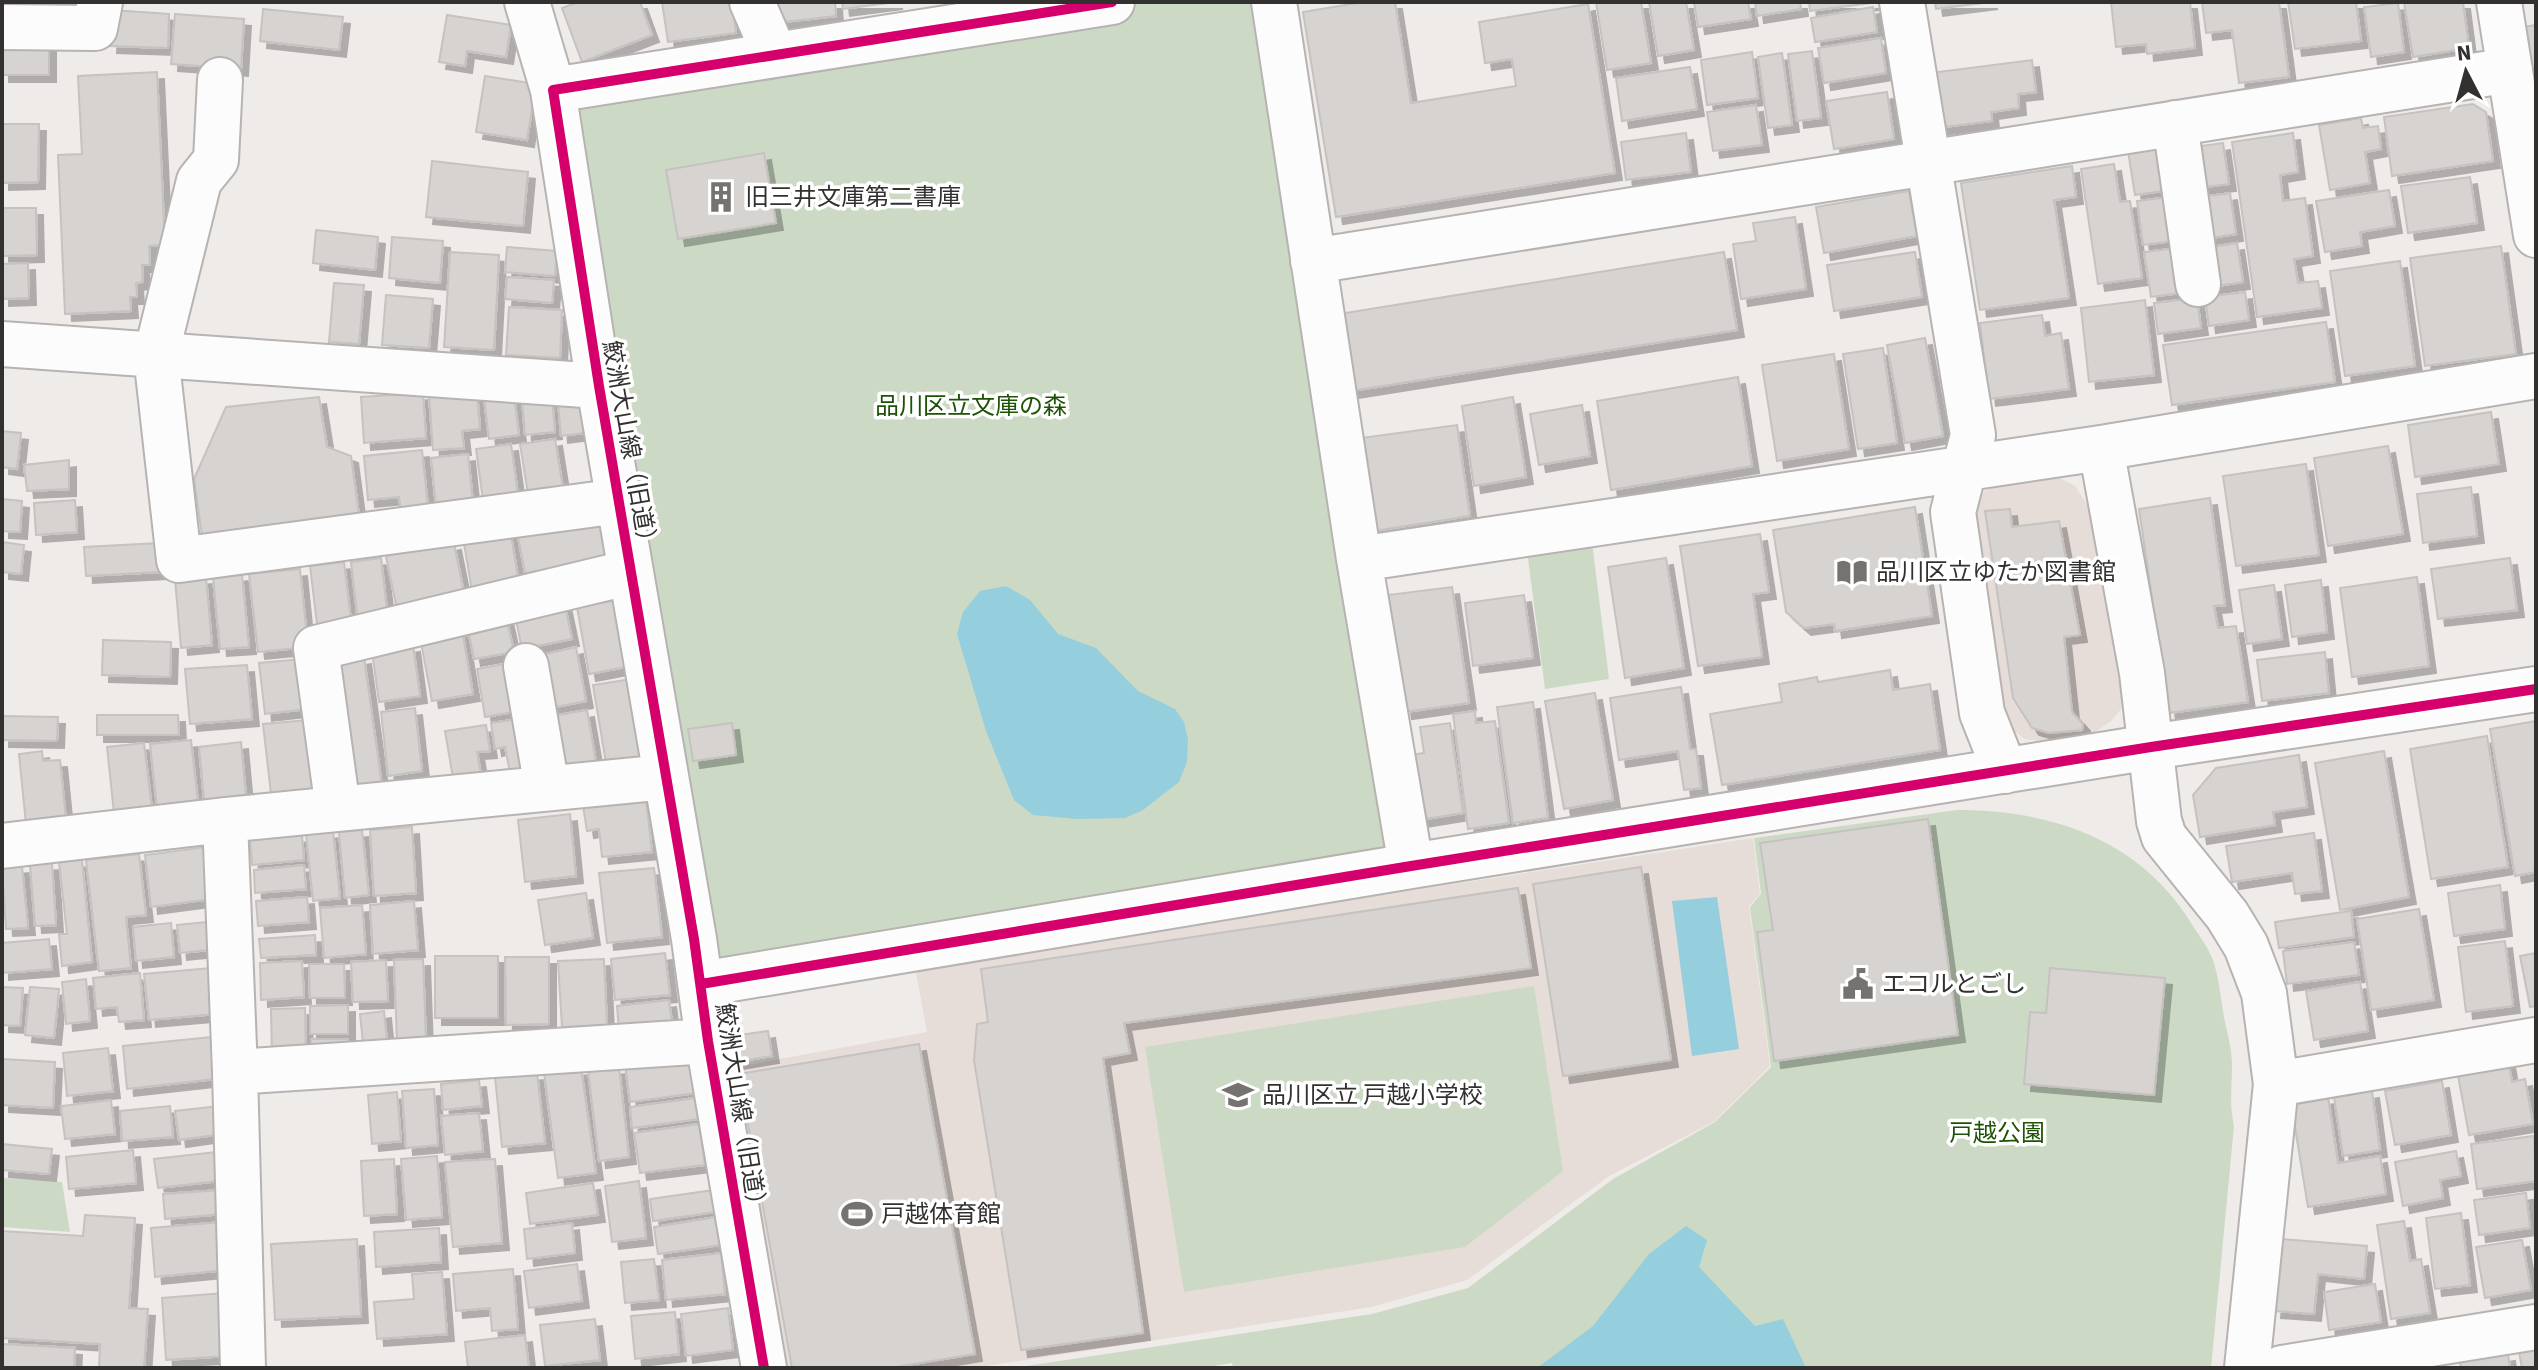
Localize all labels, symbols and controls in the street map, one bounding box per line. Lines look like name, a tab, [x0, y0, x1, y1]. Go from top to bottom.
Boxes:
north arrow	[2426, 32, 2506, 112]
text: N	[2455, 36, 2473, 70]
building icon: 旧三井文庫第二書庫	[704, 180, 738, 214]
place label: 旧三井文庫第二書庫	[745, 180, 961, 215]
street label: 鮫洲大山線（旧道）	[594, 338, 665, 556]
park label: 品川区立文庫の森	[875, 389, 1067, 424]
library icon: 品川区立ゆたか図書館	[1835, 555, 1869, 589]
place label: 品川区立ゆたか図書館	[1876, 555, 2116, 590]
public building icon: エコルとごし	[1841, 967, 1875, 1001]
place label: エコルとごし	[1882, 967, 2026, 1002]
street label: 鮫洲大山線（旧道）	[706, 1001, 775, 1219]
school or university icon: 品川区立 戸越小学校	[1221, 1078, 1255, 1112]
place label: 品川区立 戸越小学校	[1262, 1078, 1483, 1113]
park label: 戸越公園	[1949, 1116, 2045, 1151]
sports icon: 戸越体育館	[840, 1197, 874, 1231]
place label: 戸越体育館	[881, 1197, 1001, 1232]

